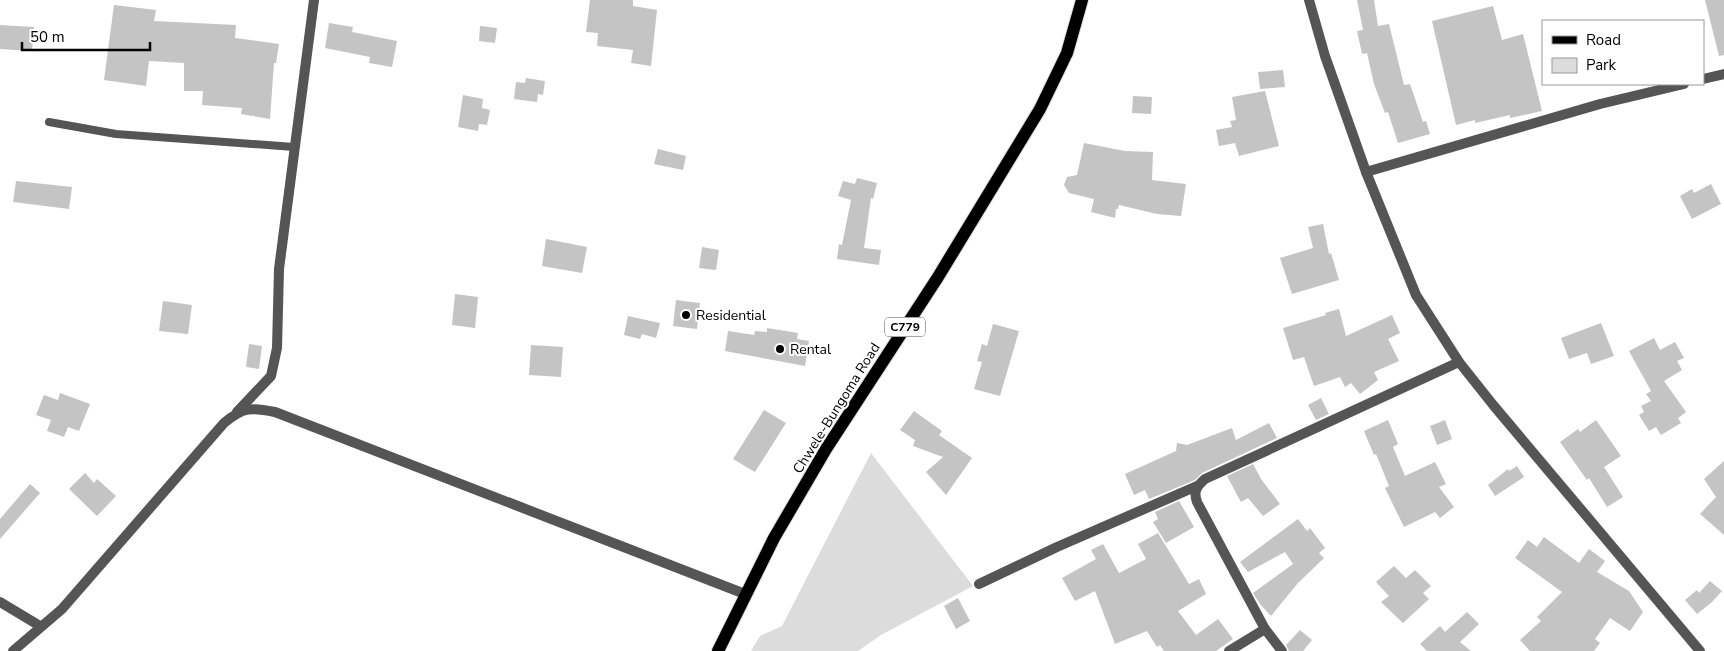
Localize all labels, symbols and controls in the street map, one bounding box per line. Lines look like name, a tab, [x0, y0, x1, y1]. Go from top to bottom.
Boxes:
scale bar	[22, 20, 150, 52]
legend	[1542, 20, 1704, 85]
text: 50 m	[30, 27, 65, 47]
text: Road	[1586, 30, 1621, 50]
text: Park	[1586, 55, 1616, 75]
place label: Residential	[696, 306, 767, 325]
marker: Residential	[680, 309, 692, 321]
road number: C779	[885, 318, 925, 337]
street label: Chwele-Bungoma Road	[788, 339, 884, 477]
place label: Rental	[790, 340, 832, 359]
marker: Rental	[774, 343, 786, 355]

